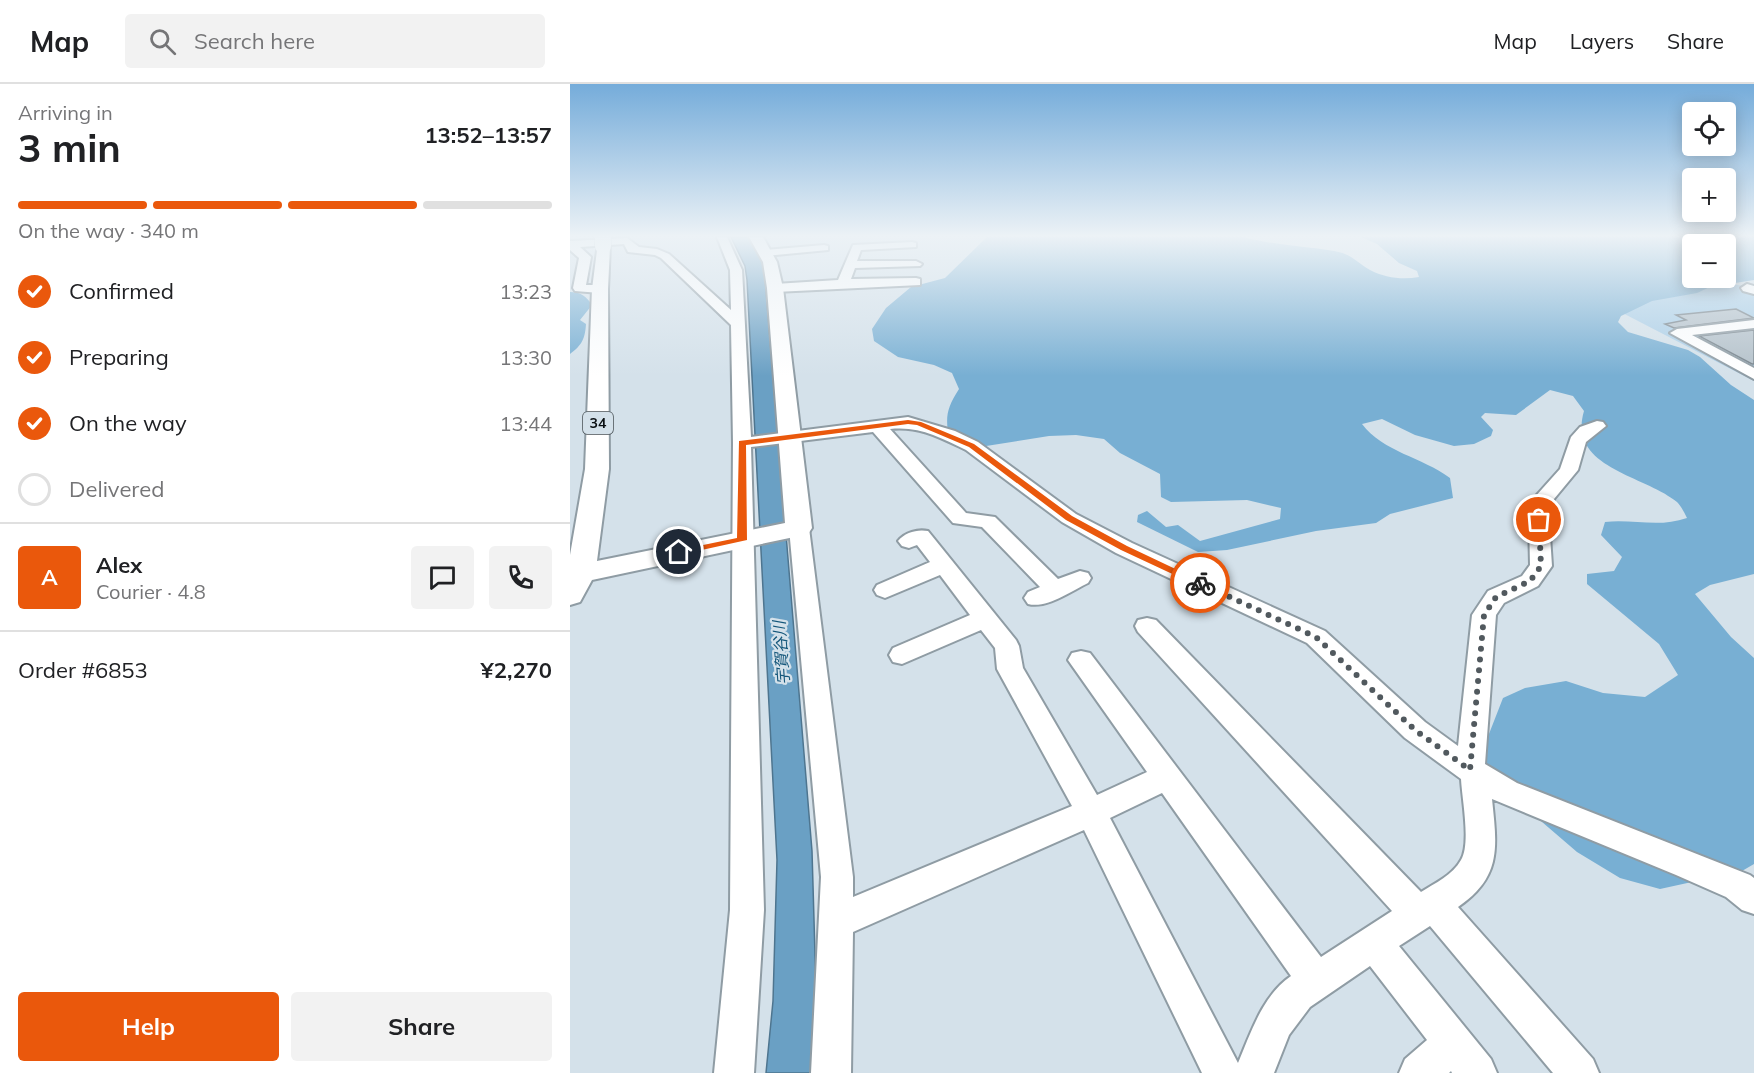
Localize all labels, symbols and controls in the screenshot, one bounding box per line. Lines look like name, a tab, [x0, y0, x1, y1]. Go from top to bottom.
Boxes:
search box	[125, 14, 545, 68]
text: Map	[30, 24, 89, 59]
icon: search	[146, 25, 179, 58]
text: Search here	[194, 27, 315, 55]
text: Map	[1494, 28, 1537, 54]
text: Layers	[1570, 28, 1634, 54]
text: Share	[1667, 28, 1724, 54]
text: Arriving in	[18, 100, 113, 125]
map controls	[1682, 102, 1736, 288]
button: locate	[1682, 102, 1736, 156]
text: 13:52–13:57	[424, 121, 552, 149]
text: 3 min	[18, 123, 121, 172]
button: +	[1682, 168, 1736, 222]
text: On the way · 340 m	[18, 218, 199, 243]
button: −	[1682, 234, 1736, 288]
icon: check	[18, 275, 51, 308]
text: Confirmed	[69, 277, 174, 305]
text: 13:23	[499, 279, 552, 304]
icon: check	[18, 341, 51, 374]
text: Preparing	[69, 343, 169, 371]
text: 13:30	[499, 345, 552, 370]
icon: check	[18, 407, 51, 440]
text: On the way	[69, 409, 187, 437]
text: 13:44	[499, 411, 552, 436]
road number: 34	[583, 412, 613, 434]
text: Delivered	[69, 475, 164, 503]
pin	[1513, 494, 1564, 545]
icon: bag	[1522, 503, 1555, 536]
pin	[653, 526, 704, 577]
icon: home	[662, 535, 695, 568]
button: chat	[411, 546, 474, 609]
button: phone	[489, 546, 552, 609]
text: Alex	[96, 551, 142, 579]
courier	[1170, 553, 1230, 613]
text: A	[41, 563, 58, 591]
icon: bike	[1184, 567, 1217, 600]
text: Courier · 4.8	[96, 579, 206, 604]
water label: 宇賀谷川	[769, 618, 793, 686]
text: Order #6853	[18, 656, 148, 684]
text: ¥2,270	[481, 656, 552, 684]
button: Help	[18, 992, 279, 1061]
button: Share	[291, 992, 552, 1061]

